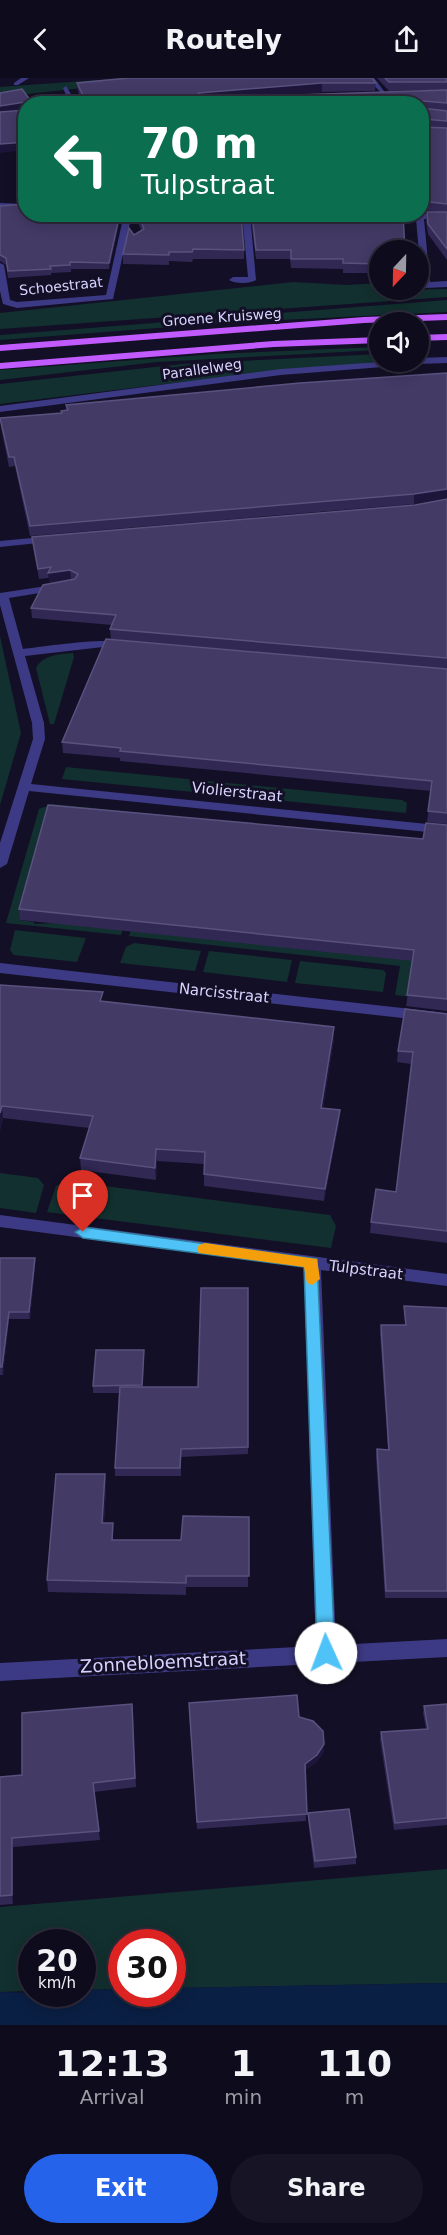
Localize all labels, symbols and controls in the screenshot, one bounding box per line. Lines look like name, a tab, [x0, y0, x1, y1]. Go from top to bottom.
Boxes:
icon: back	[24, 23, 57, 56]
icon: share	[390, 23, 423, 56]
text: Routely	[165, 24, 282, 55]
text: 70 m	[141, 119, 258, 168]
icon: left	[42, 120, 120, 198]
text: Tulpstraat	[141, 169, 275, 200]
north arrow	[369, 240, 429, 300]
map controls	[369, 240, 429, 372]
street label: Schoestraat	[18, 274, 104, 298]
street label: Groene Kruisweg	[162, 305, 282, 329]
button: sound	[369, 312, 429, 372]
street label: Parallelweg	[161, 356, 243, 382]
street label: Violierstraat	[191, 778, 283, 806]
street label: Narcisstraat	[178, 979, 270, 1007]
pin	[57, 1170, 108, 1232]
icon: arrive	[66, 1179, 99, 1212]
street label: Tulpstraat	[327, 1256, 404, 1283]
position arrow	[294, 1621, 358, 1685]
street label: Zonnebloemstraat	[79, 1647, 247, 1677]
speed limit sign: 30	[108, 1929, 186, 2007]
text: 20	[36, 1943, 78, 1978]
text: km/h	[38, 1974, 76, 1992]
text: 12:13	[55, 2043, 169, 2084]
text: 1	[231, 2043, 256, 2084]
text: 110	[317, 2043, 392, 2084]
text: Arrival	[80, 2085, 145, 2109]
text: min	[224, 2085, 262, 2109]
text: m	[345, 2085, 364, 2109]
button: Exit	[24, 2154, 218, 2223]
button: Share	[230, 2154, 423, 2223]

